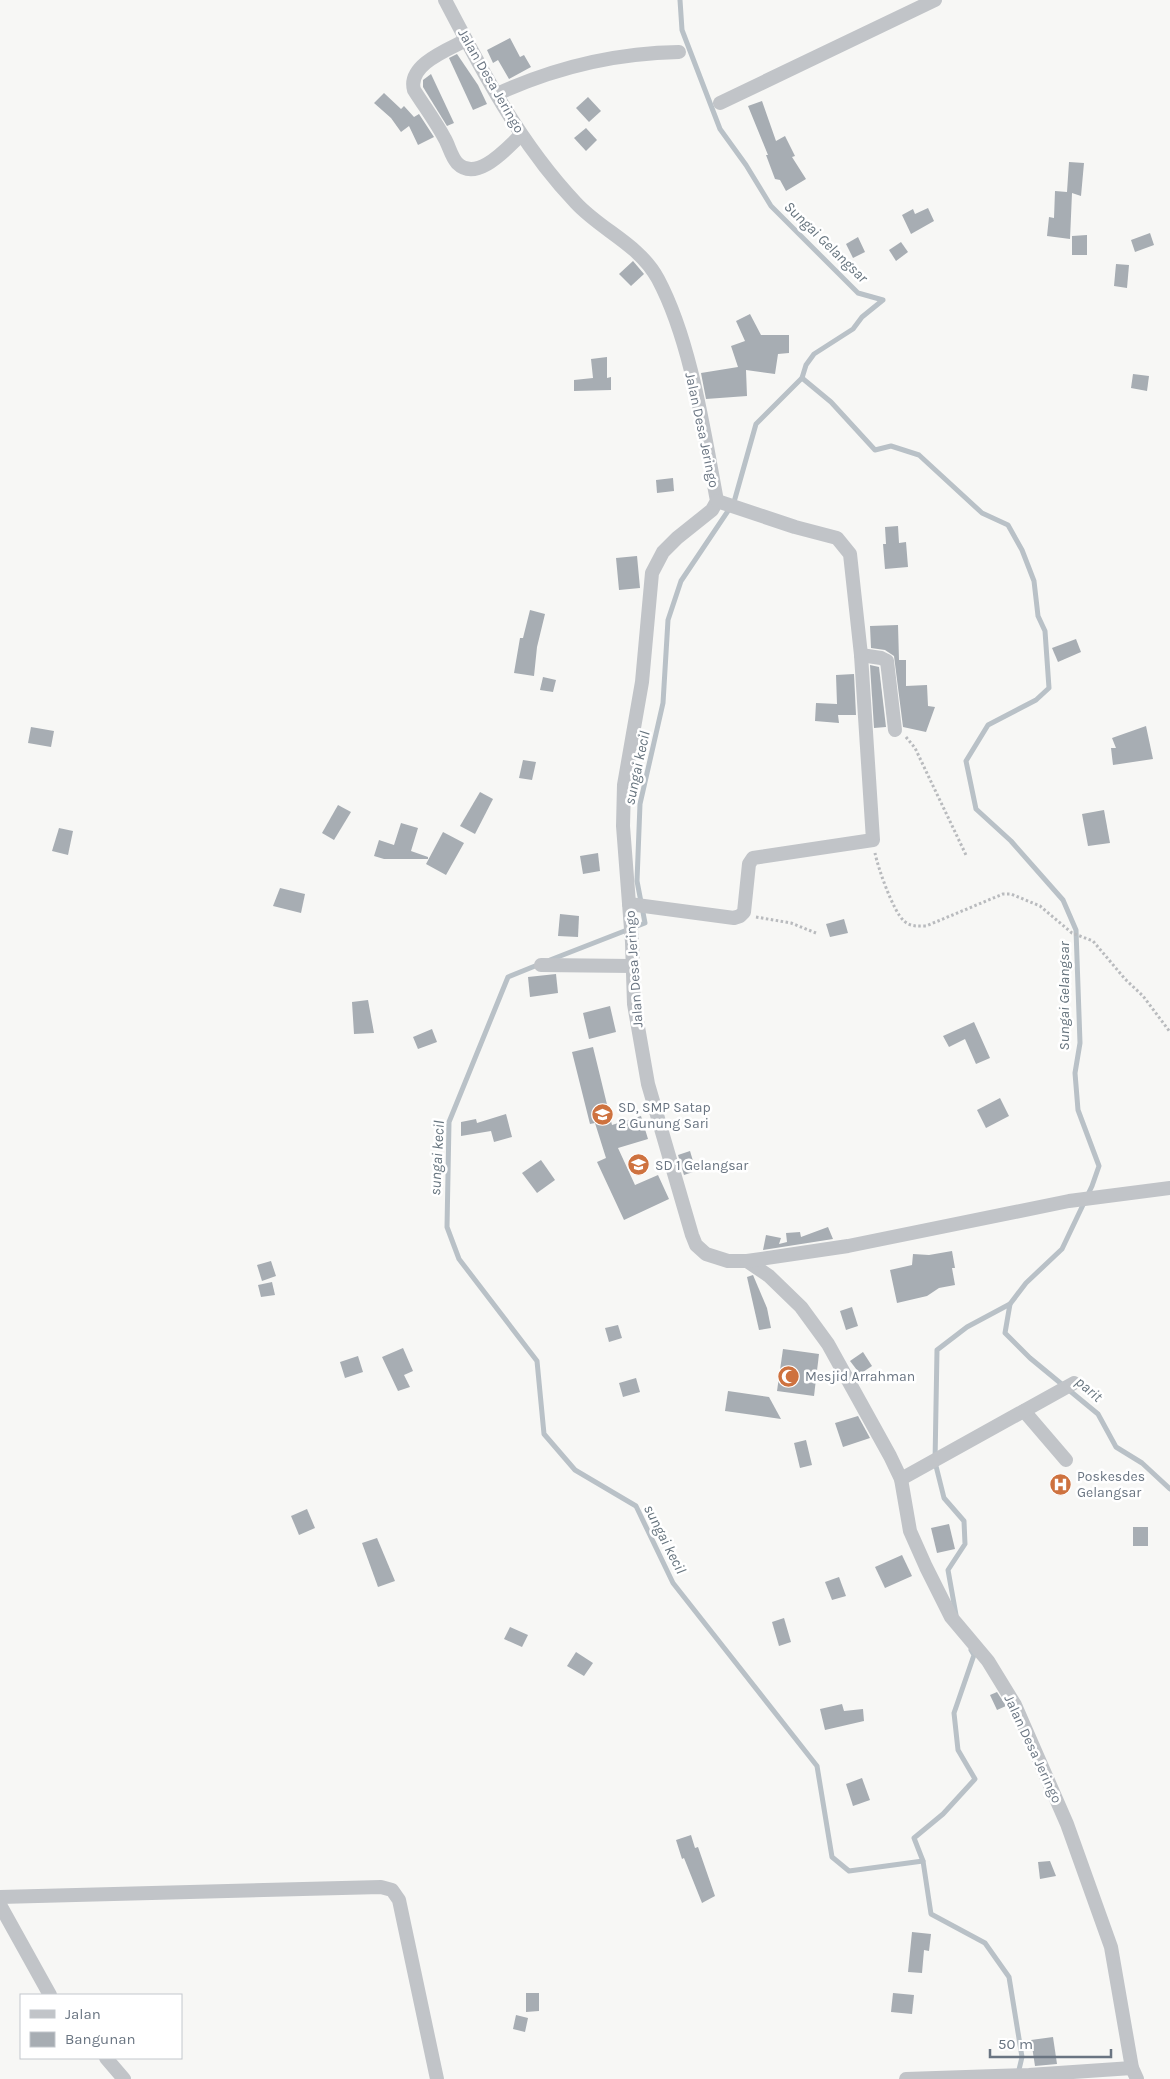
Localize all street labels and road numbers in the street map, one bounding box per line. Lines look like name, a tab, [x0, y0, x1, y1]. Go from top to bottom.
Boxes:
street label: Jalan Desa Jeringo	[454, 26, 528, 136]
street label: Jalan Desa Jeringo	[681, 371, 723, 489]
street label: Jalan Desa Jeringo	[621, 910, 647, 1028]
street label: Jalan Desa Jeringo	[1000, 1692, 1066, 1806]

